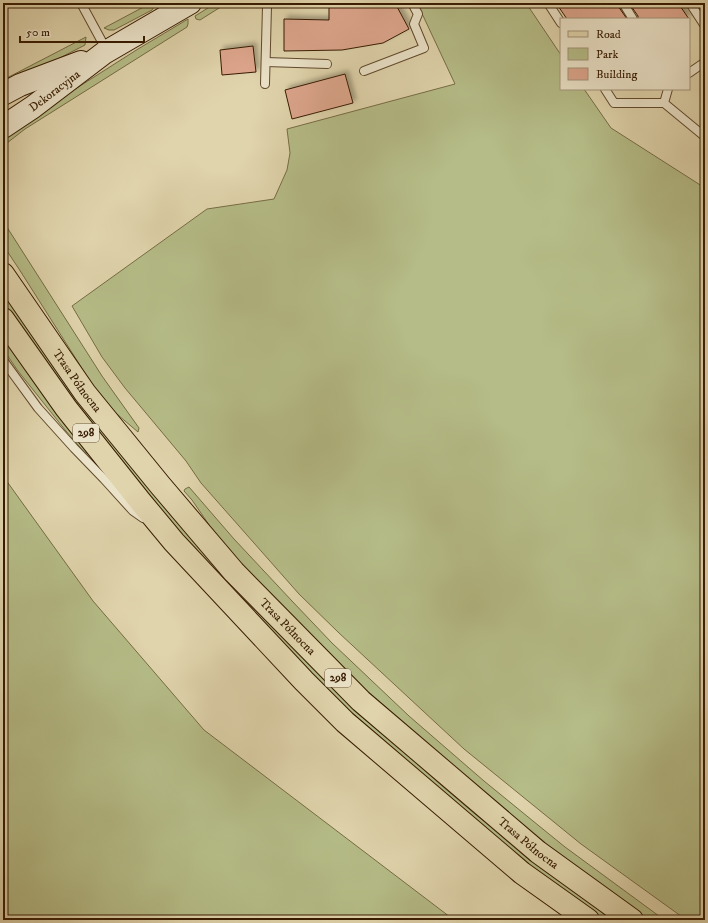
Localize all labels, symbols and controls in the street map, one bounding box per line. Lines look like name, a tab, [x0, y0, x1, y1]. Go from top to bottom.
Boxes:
scale bar	[20, 18, 144, 44]
legend	[560, 18, 690, 90]
text: 50 m	[26, 25, 50, 40]
text: Road	[596, 27, 621, 42]
text: Park	[596, 47, 618, 62]
street label: Dekoracyjna	[26, 66, 84, 115]
text: Building	[596, 67, 637, 82]
street label: Trasa Północna	[50, 346, 106, 416]
road number: 298	[73, 424, 99, 442]
street label: Trasa Północna	[256, 595, 320, 659]
road number: 298	[325, 669, 351, 687]
street label: Trasa Północna	[495, 814, 562, 873]

